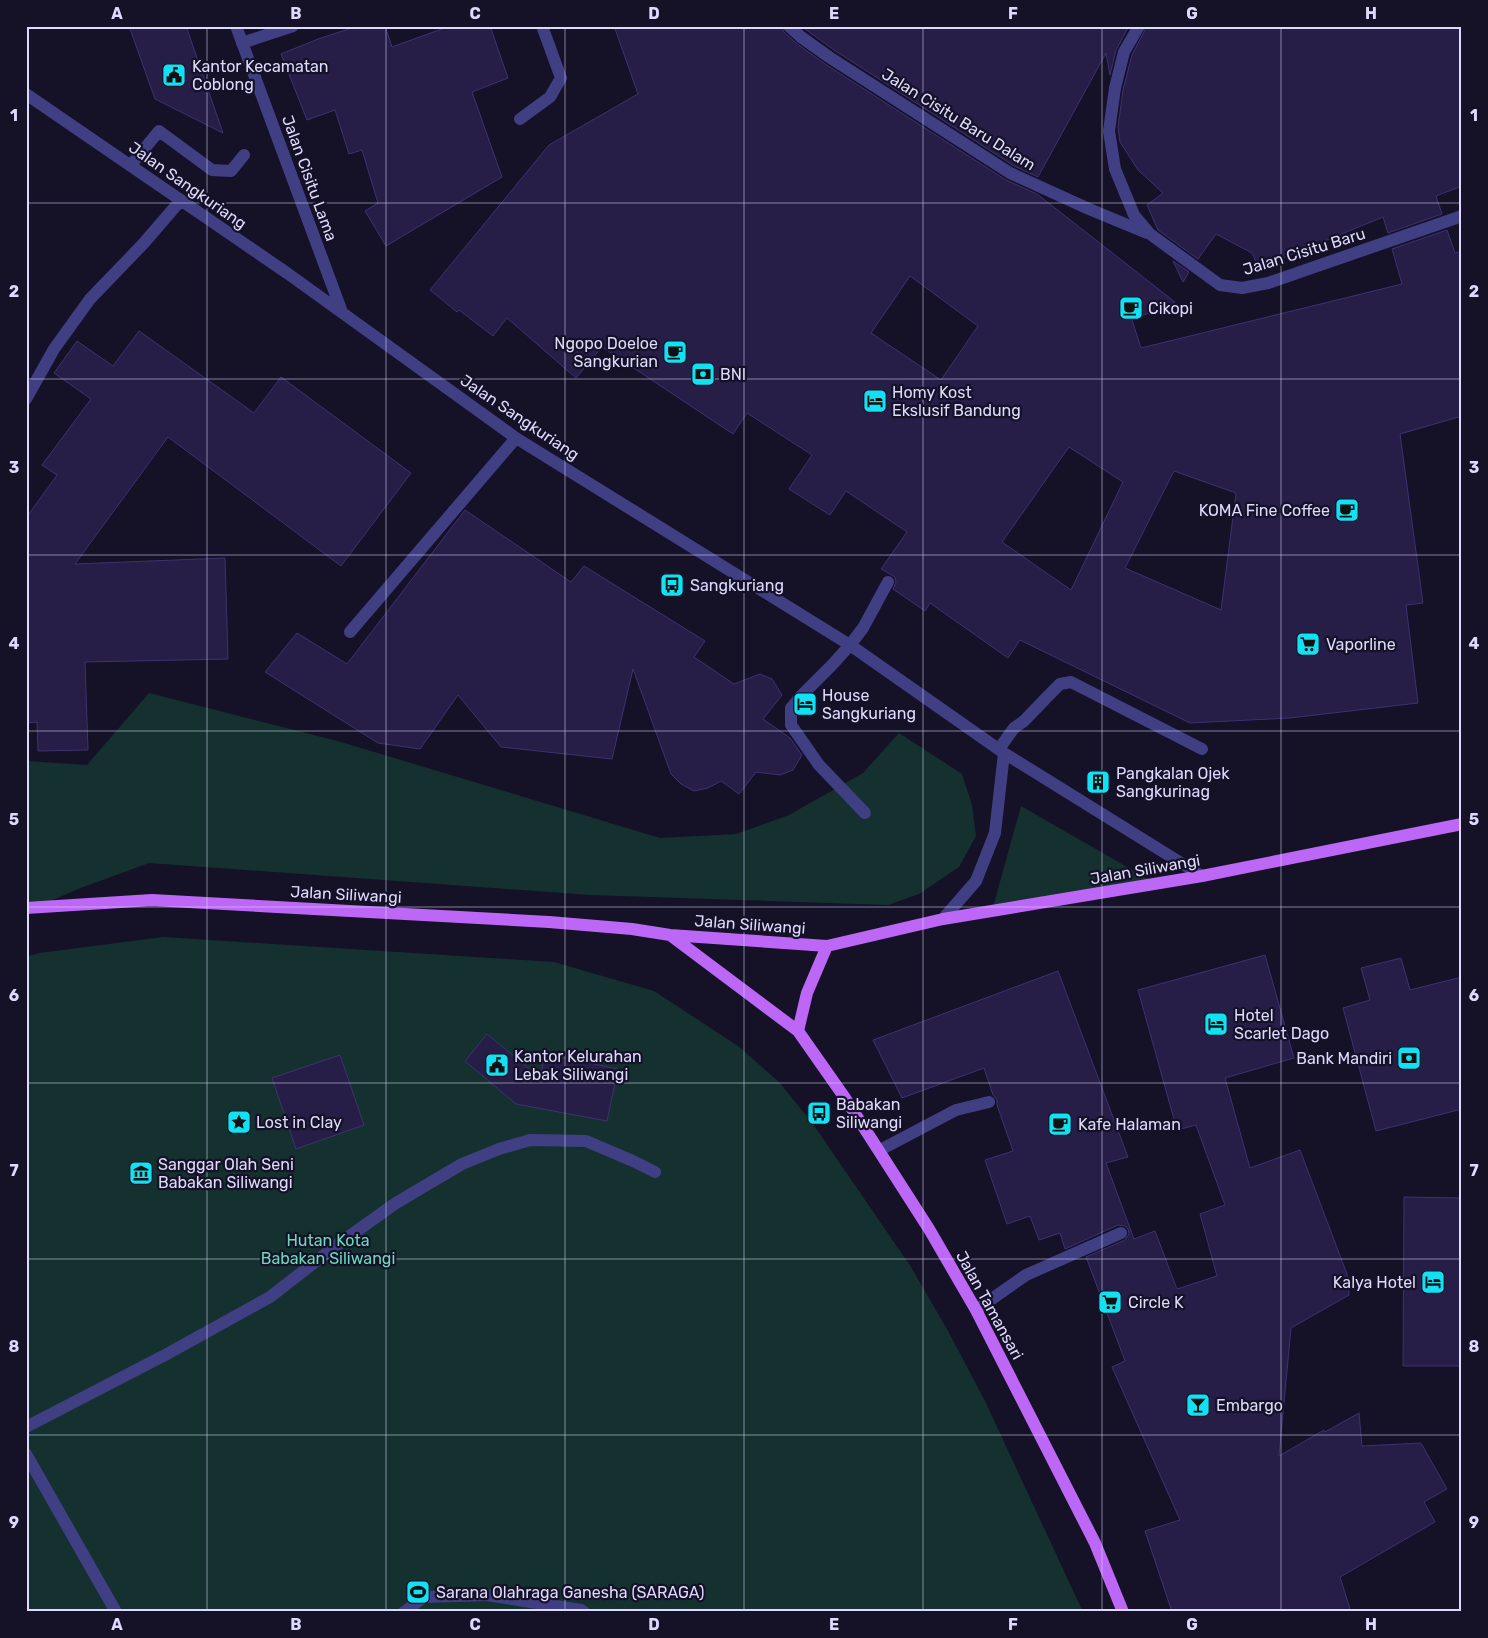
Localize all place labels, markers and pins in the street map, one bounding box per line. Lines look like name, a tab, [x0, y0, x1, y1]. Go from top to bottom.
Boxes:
place label: Kantor Kecamatan Coblong	[192, 57, 329, 94]
public building icon: Kantor Kecamatan Coblong	[161, 62, 187, 88]
cafe icon: Cikopi	[1118, 295, 1144, 321]
place label: Cikopi	[1148, 299, 1193, 318]
place label: Ngopo Doeloe Sangkurian	[554, 334, 658, 371]
cafe icon: Ngopo Doeloe Sangkurian	[662, 339, 688, 365]
bank icon: BNI	[690, 361, 716, 387]
place label: BNI	[720, 365, 746, 384]
place label: Homy Kost Ekslusif Bandung	[892, 383, 1021, 420]
hotel icon: Homy Kost Ekslusif Bandung	[862, 388, 888, 414]
cafe icon: KOMA Fine Coffee	[1334, 497, 1360, 523]
place label: KOMA Fine Coffee	[1199, 501, 1330, 520]
bus stop icon: Sangkuriang	[659, 572, 685, 598]
place label: Sangkuriang	[690, 576, 784, 595]
supermarket icon: Vaporline	[1295, 631, 1321, 657]
place label: Vaporline	[1326, 635, 1396, 654]
place label: House Sangkuriang	[822, 686, 916, 723]
hotel icon: House Sangkuriang	[792, 691, 818, 717]
place label: Pangkalan Ojek Sangkurinag	[1116, 764, 1230, 801]
building icon: Pangkalan Ojek Sangkurinag	[1085, 769, 1111, 795]
place label: Hotel Scarlet Dago	[1234, 1006, 1329, 1043]
hotel icon: Hotel Scarlet Dago	[1203, 1011, 1229, 1037]
bank icon: Bank Mandiri	[1396, 1045, 1422, 1071]
place label: Kantor Kelurahan Lebak Siliwangi	[514, 1047, 642, 1084]
place label: Bank Mandiri	[1296, 1049, 1392, 1068]
public building icon: Kantor Kelurahan Lebak Siliwangi	[484, 1052, 510, 1078]
place label: Babakan Siliwangi	[836, 1095, 902, 1132]
bus stop icon: Babakan Siliwangi	[806, 1100, 832, 1126]
place icon: Lost in Clay	[226, 1109, 252, 1135]
cafe icon: Kafe Halaman	[1047, 1111, 1073, 1137]
place label: Lost in Clay	[256, 1113, 342, 1132]
place label: Kafe Halaman	[1078, 1115, 1181, 1134]
place label: Sanggar Olah Seni Babakan Siliwangi	[158, 1155, 294, 1192]
museum icon: Sanggar Olah Seni Babakan Siliwangi	[128, 1160, 154, 1186]
hotel icon: Kalya Hotel	[1420, 1269, 1446, 1295]
place label: Kalya Hotel	[1333, 1273, 1416, 1292]
supermarket icon: Circle K	[1097, 1289, 1123, 1315]
place label: Circle K	[1128, 1293, 1184, 1312]
bar icon: Embargo	[1185, 1392, 1211, 1418]
place label: Embargo	[1216, 1396, 1283, 1415]
sports icon: Sarana Olahraga Ganesha (SARAGA)	[405, 1579, 431, 1605]
place label: Sarana Olahraga Ganesha (SARAGA)	[436, 1583, 704, 1602]

